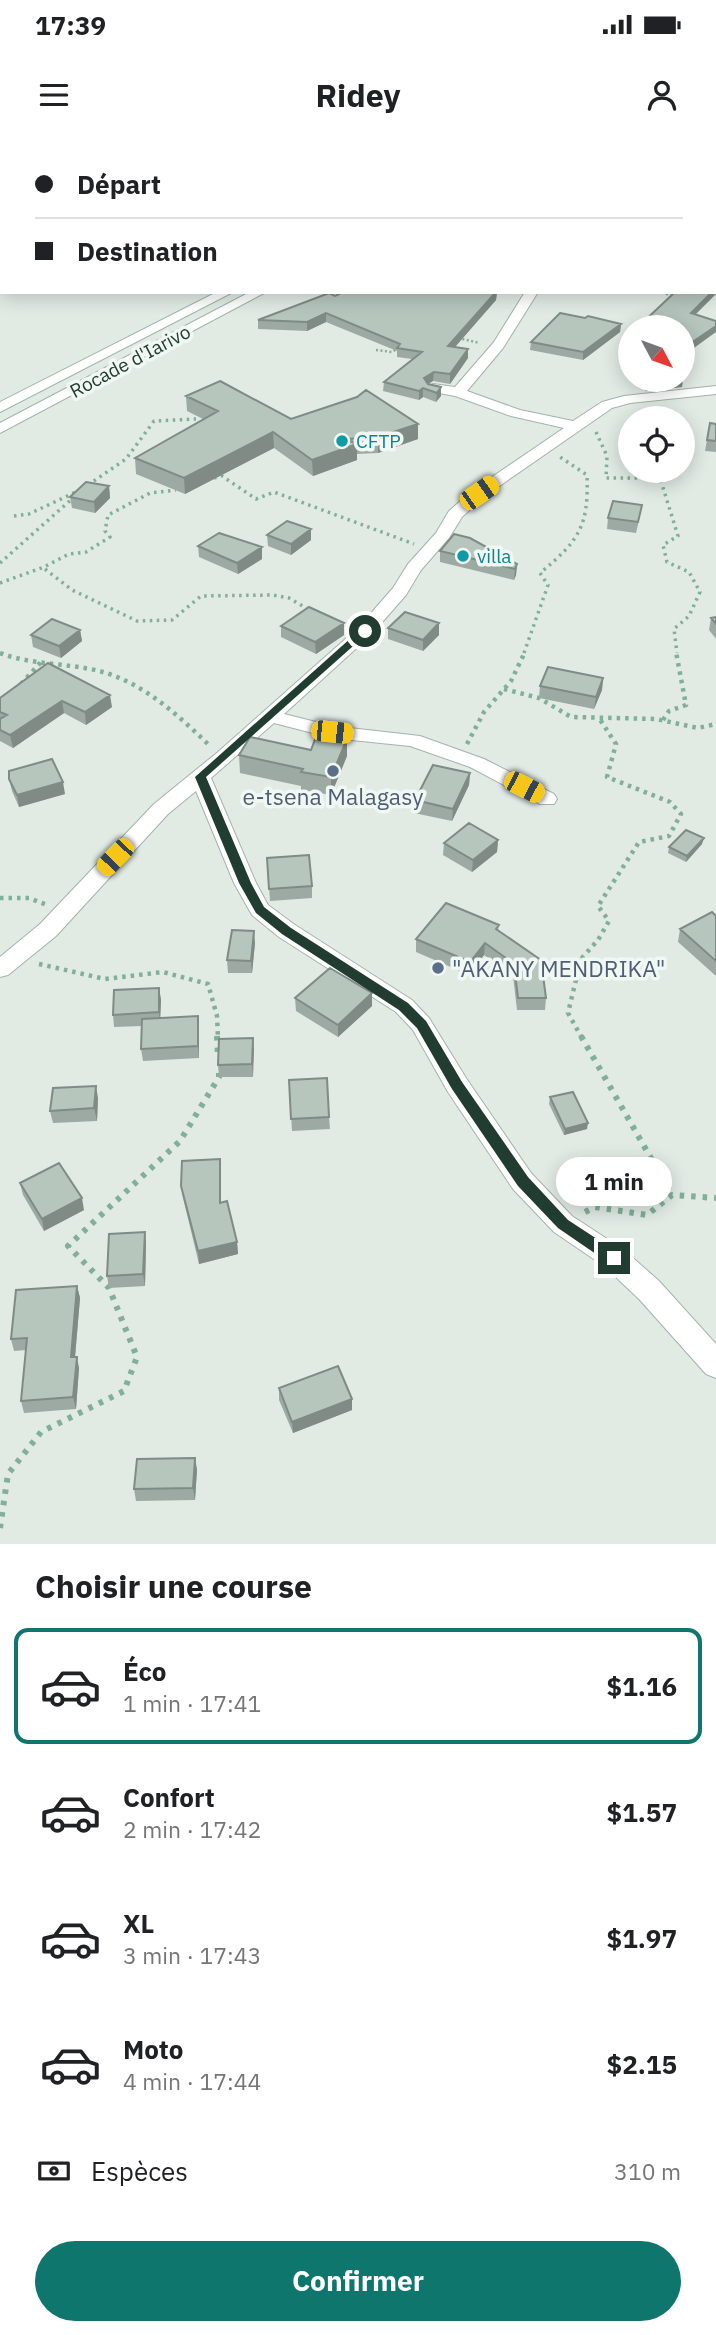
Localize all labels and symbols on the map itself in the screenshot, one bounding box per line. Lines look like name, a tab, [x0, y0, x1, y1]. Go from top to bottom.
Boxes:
north arrow	[618, 315, 695, 392]
street label: Rocade d'Iarivo	[66, 319, 194, 403]
place label: CFTP	[356, 429, 401, 453]
marker: CFTP	[334, 433, 350, 449]
car	[456, 472, 503, 514]
place label: villa	[477, 544, 512, 568]
marker: villa	[455, 548, 471, 564]
route start	[349, 615, 381, 647]
car	[311, 719, 354, 745]
marker: e-tsena Malagasy	[325, 763, 341, 779]
car	[501, 768, 548, 806]
place label: e-tsena Malagasy	[243, 781, 424, 811]
car	[93, 835, 138, 879]
place label: "AKANY MENDRIKA"	[452, 953, 665, 983]
marker: "AKANY MENDRIKA"	[430, 960, 446, 976]
callout: 1 min	[556, 1156, 672, 1206]
route end	[598, 1242, 630, 1274]

